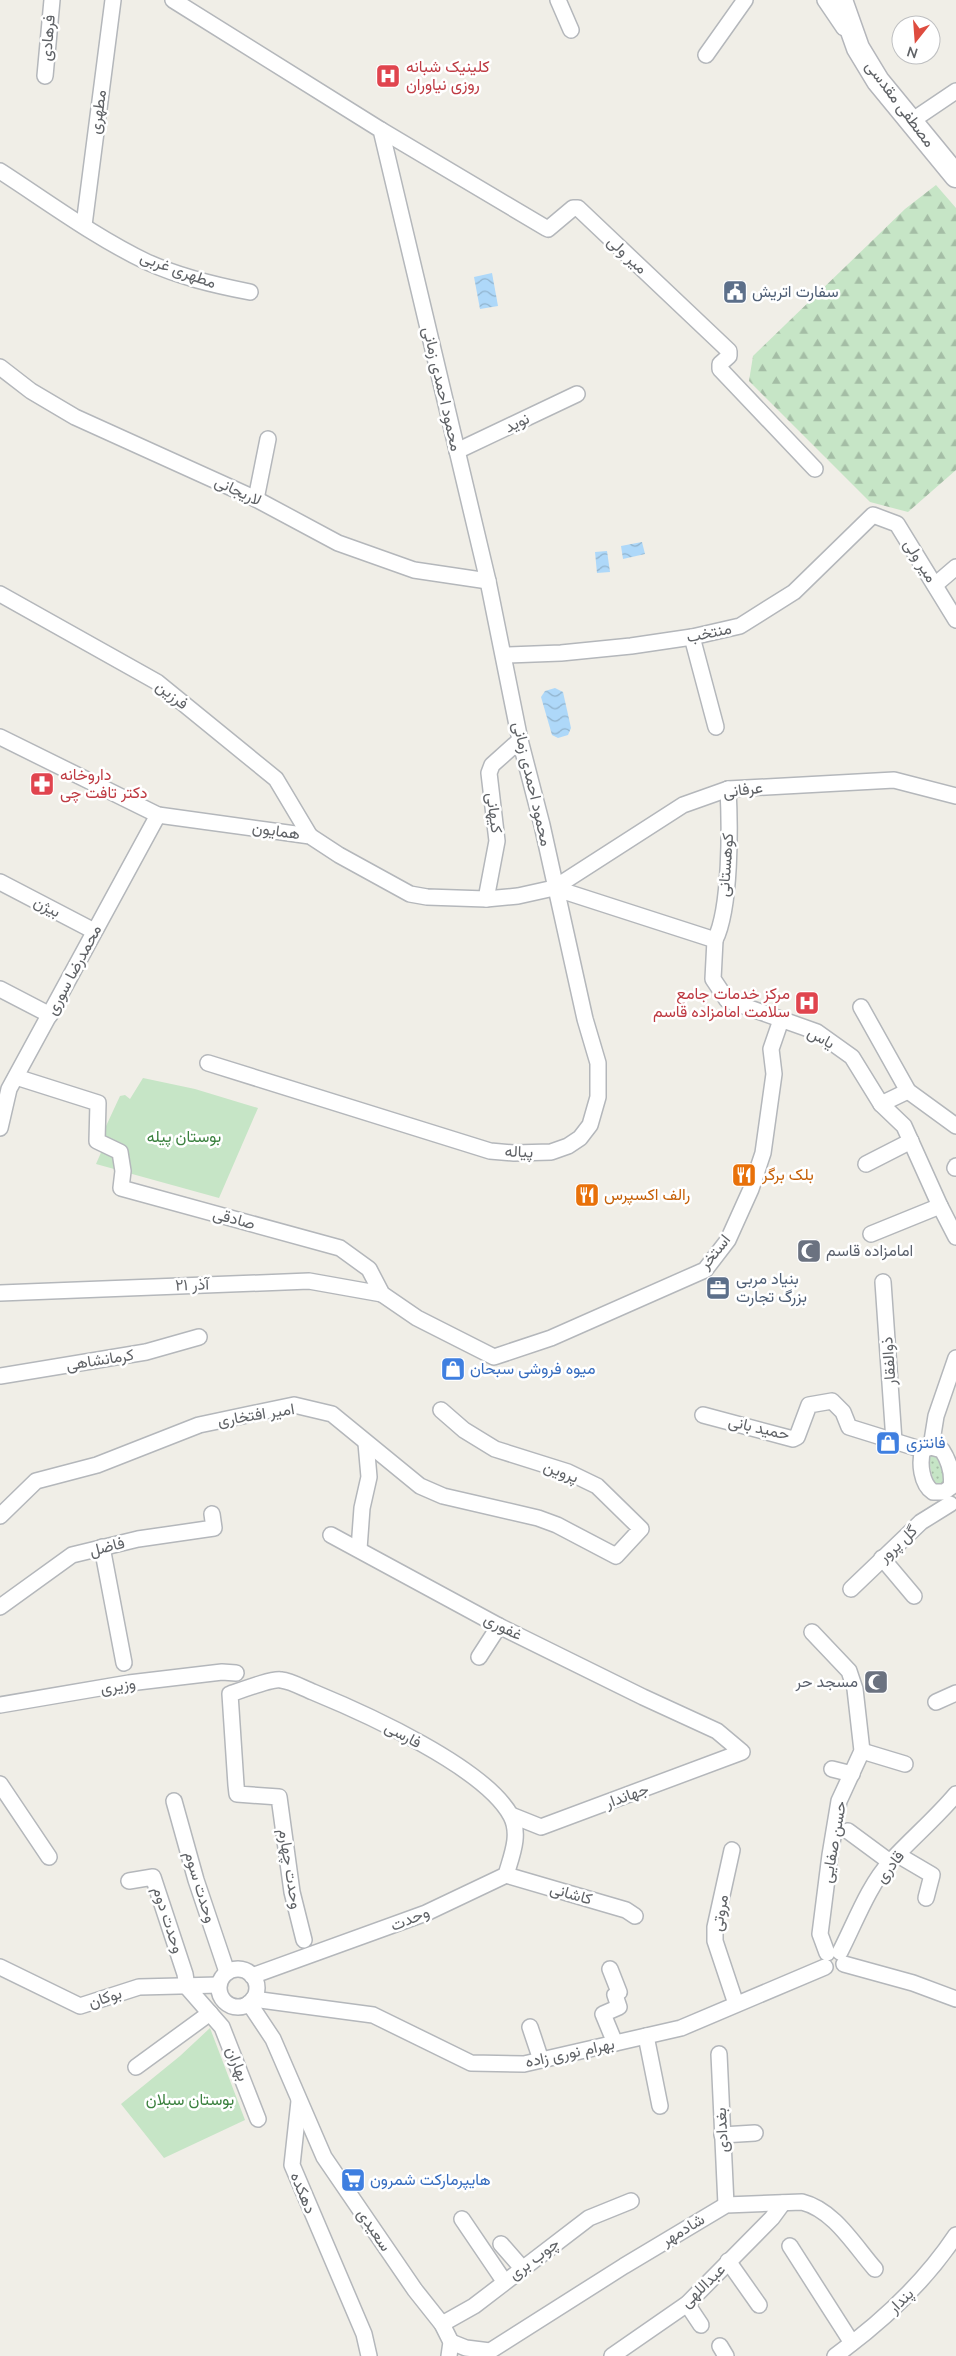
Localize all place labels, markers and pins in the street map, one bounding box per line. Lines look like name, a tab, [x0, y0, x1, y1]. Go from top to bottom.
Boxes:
place label: کلینیک شبانه روزی نیاوران	[406, 56, 490, 96]
hospital icon: کلینیک شبانه روزی نیاوران	[375, 63, 401, 89]
public building icon: سفارت اتریش	[722, 279, 748, 305]
place label: سفارت اتریش	[752, 281, 839, 303]
place label: داروخانه دکتر تافت چی	[60, 764, 147, 804]
pharmacy icon: داروخانه دکتر تافت چی	[29, 771, 55, 797]
place label: مرکز خدمات جامع سلامت امامزاده قاسم	[653, 983, 790, 1023]
hospital icon: مرکز خدمات جامع سلامت امامزاده قاسم	[794, 990, 820, 1016]
restaurant icon: بلک برگر	[731, 1162, 757, 1188]
place label: بلک برگر	[761, 1164, 814, 1186]
restaurant icon: رالف اکسپرس	[574, 1182, 600, 1208]
place label: رالف اکسپرس	[604, 1184, 690, 1206]
mosque icon: امامزاده قاسم	[796, 1238, 822, 1264]
place label: امامزاده قاسم	[826, 1240, 913, 1262]
place label: بنیاد مربی بزرگ تجارت	[736, 1268, 807, 1308]
office icon: بنیاد مربی بزرگ تجارت	[705, 1275, 731, 1301]
shop icon: میوه فروشی سبحان	[440, 1356, 466, 1382]
place label: میوه فروشی سبحان	[470, 1358, 595, 1380]
shop icon: فانتزی	[875, 1430, 901, 1456]
place label: فانتزی	[906, 1432, 946, 1454]
mosque icon: مسجد حر	[863, 1669, 889, 1695]
place label: مسجد حر	[795, 1671, 858, 1693]
supermarket icon: هایپرمارکت شمرون	[340, 2167, 366, 2193]
place label: هایپرمارکت شمرون	[370, 2169, 491, 2191]

